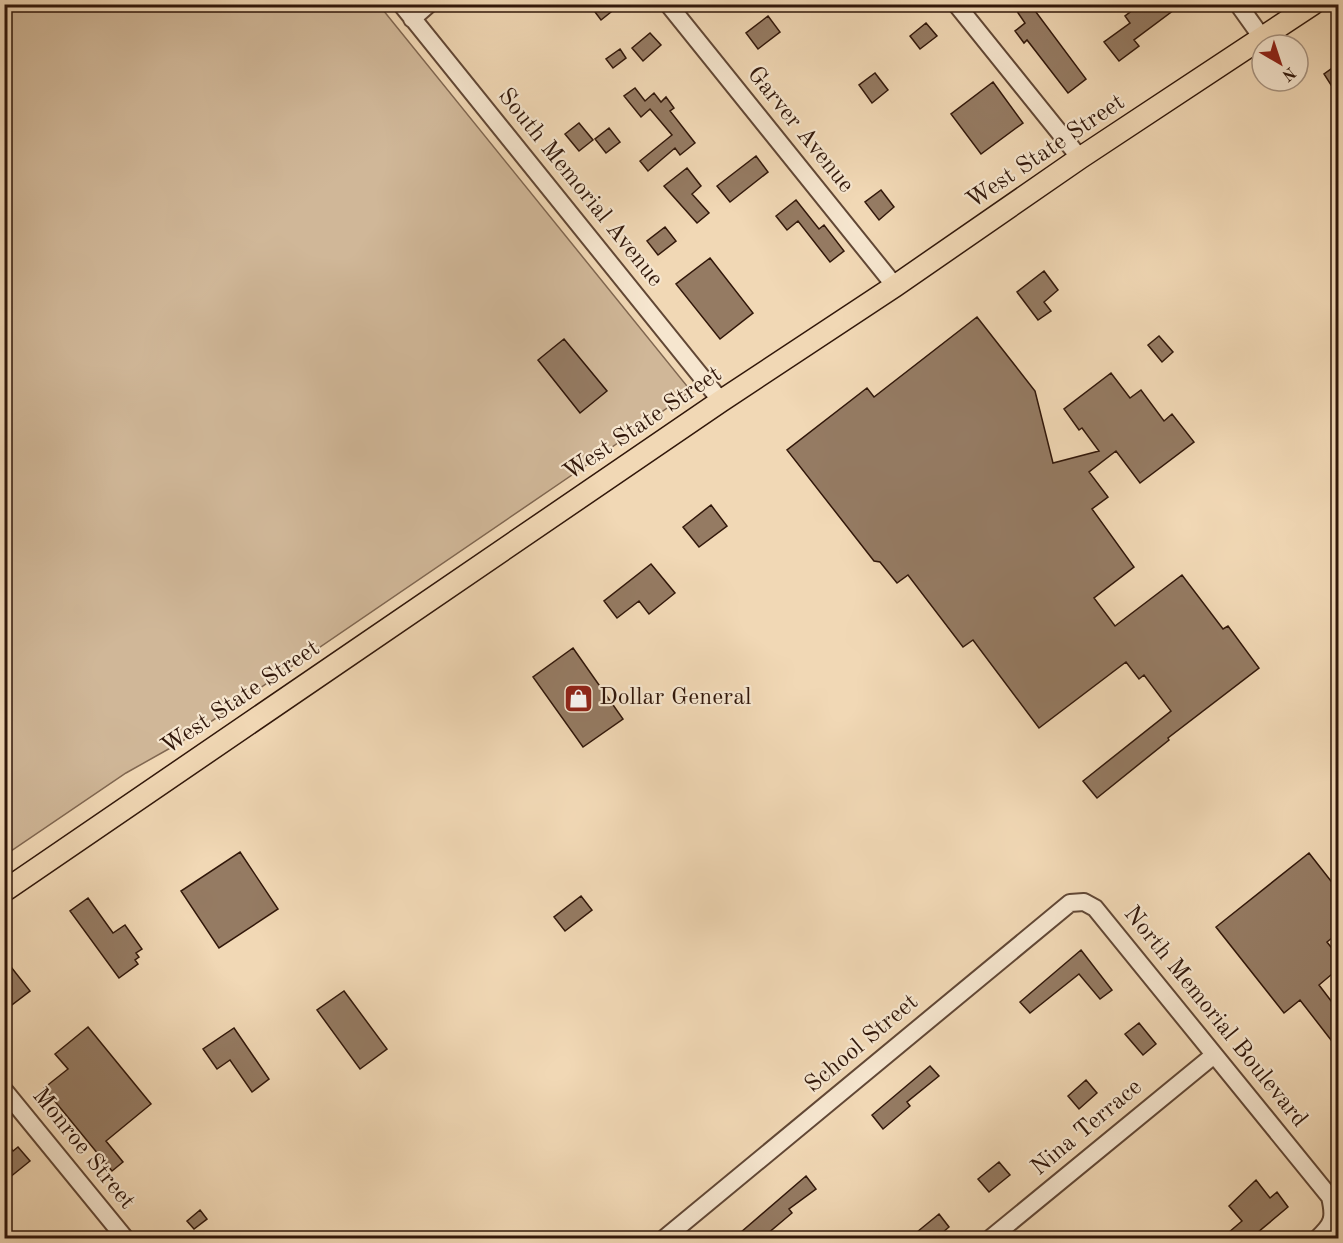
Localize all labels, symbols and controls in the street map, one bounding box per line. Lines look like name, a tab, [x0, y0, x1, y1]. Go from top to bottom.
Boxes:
north arrow	[1250, 33, 1310, 93]
street label: Garver Avenue	[742, 62, 858, 198]
text: N	[1278, 63, 1298, 84]
street label: South Memorial Avenue	[493, 84, 667, 292]
street label: West State Street	[963, 90, 1129, 214]
street label: West State Street	[560, 362, 726, 486]
street label: West State Street	[158, 636, 324, 760]
shop icon: Dollar General	[562, 682, 594, 714]
place label: Dollar General	[599, 686, 752, 710]
street label: North Memorial Boulevard	[1119, 902, 1311, 1132]
street label: School Street	[801, 990, 923, 1098]
street label: Nina Terrace	[1027, 1075, 1147, 1181]
street label: Monroe Street	[27, 1084, 139, 1214]

